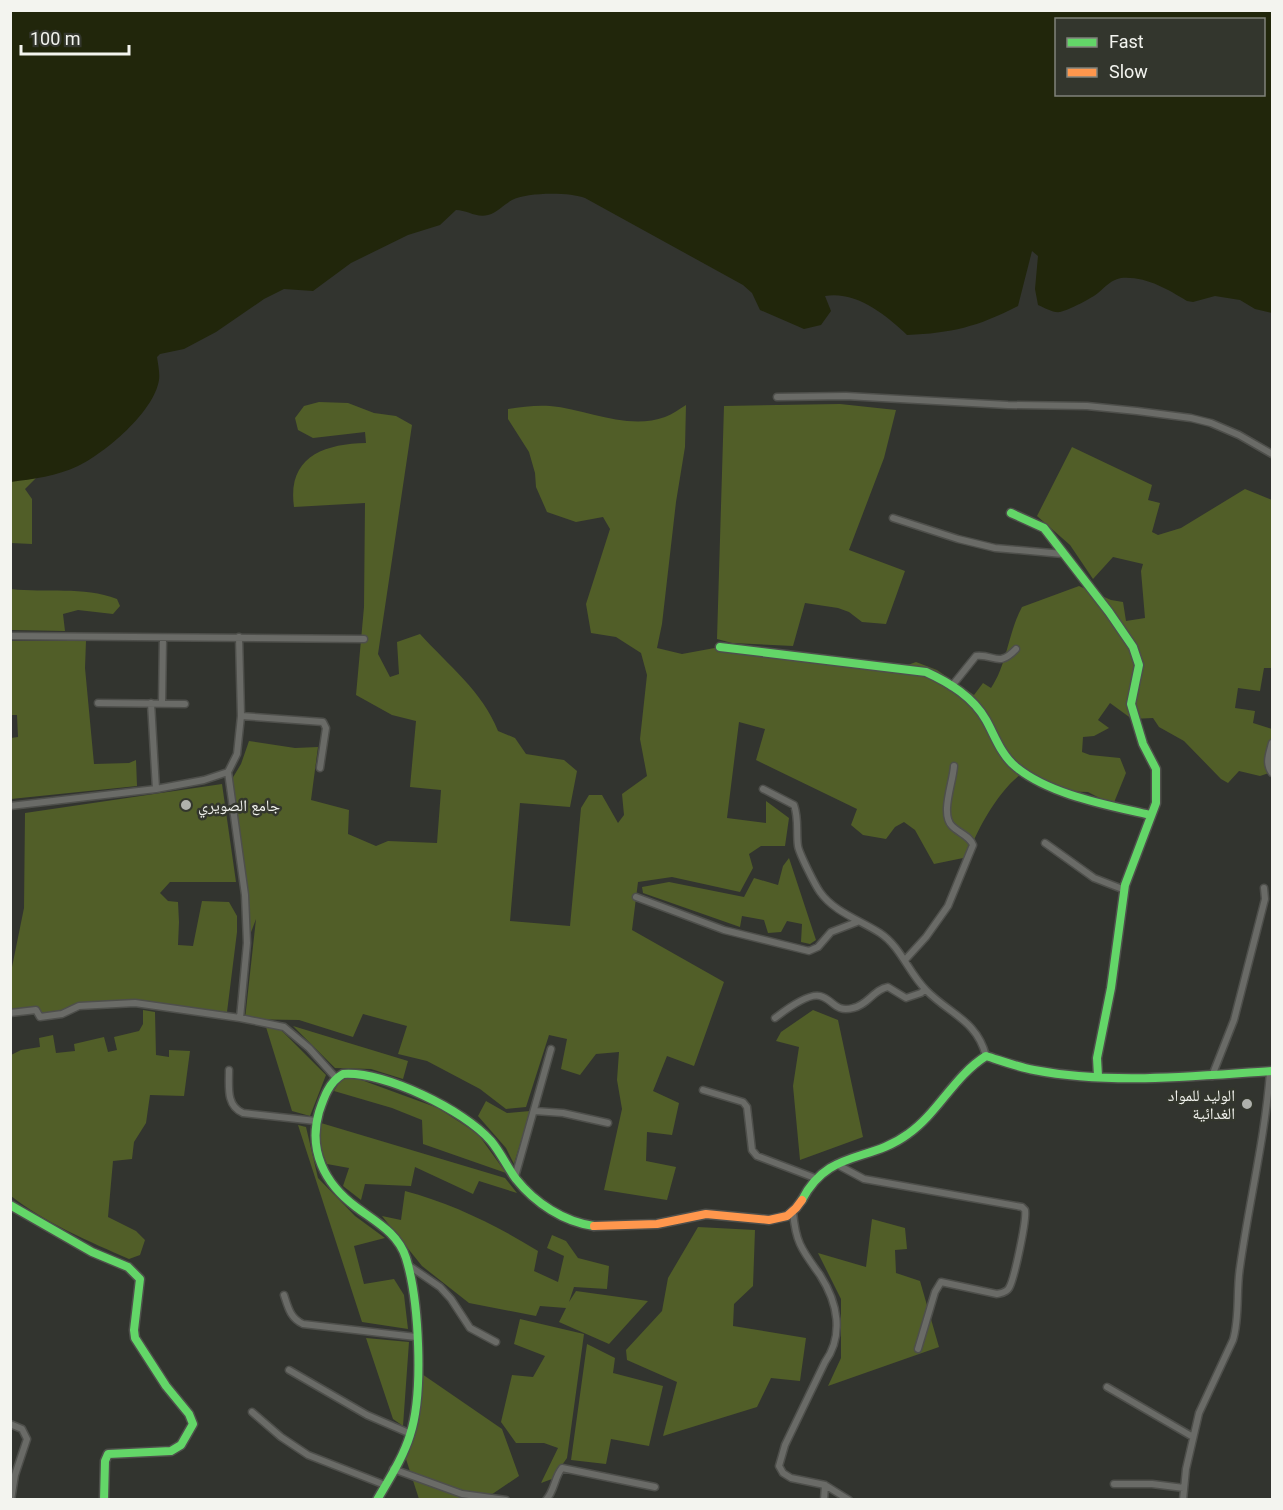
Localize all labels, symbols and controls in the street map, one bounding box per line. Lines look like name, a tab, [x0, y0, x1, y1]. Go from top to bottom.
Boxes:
scale bar	[21, 18, 129, 56]
legend	[1055, 18, 1265, 96]
text: 100 m	[30, 28, 81, 49]
text: Fast	[1109, 31, 1144, 52]
text: Slow	[1109, 61, 1148, 82]
place label: جامع الصويري	[198, 796, 280, 818]
marker: جامع الصويري	[179, 798, 193, 812]
place label: الوليد للمواد الغدائية	[1168, 1086, 1235, 1123]
marker: الوليد للمواد الغدائية	[1240, 1097, 1254, 1111]

